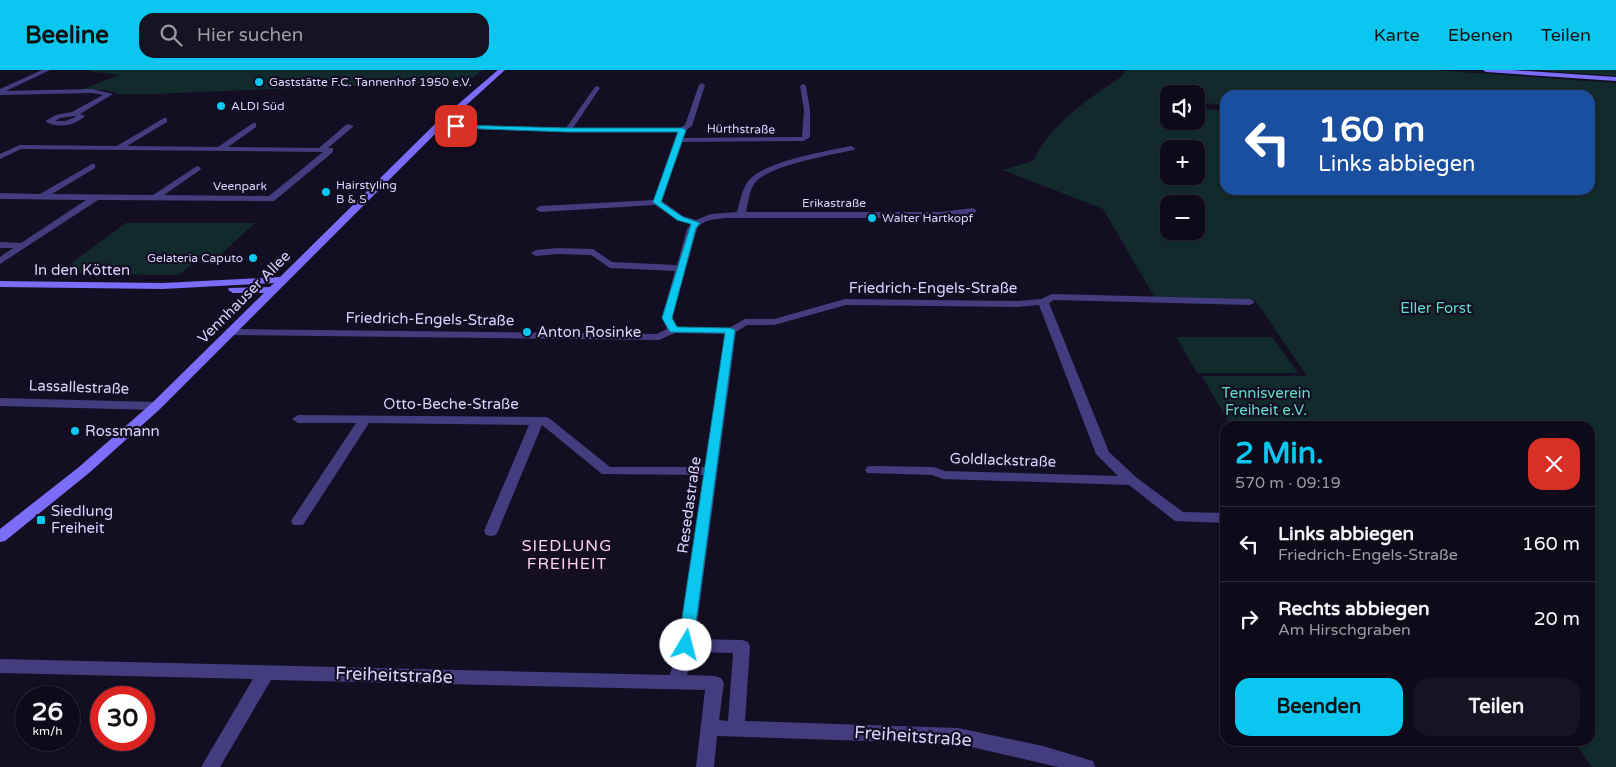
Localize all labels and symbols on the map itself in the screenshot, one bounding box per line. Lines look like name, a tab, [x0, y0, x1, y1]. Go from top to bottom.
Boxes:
place label: Gaststätte F.C. Tannenhof 1950 e.V.	[269, 75, 472, 89]
marker: Gaststätte F.C. Tannenhof 1950 e.V.	[253, 76, 265, 88]
place label: ALDI Süd	[231, 99, 285, 113]
marker: ALDI Süd	[215, 100, 227, 112]
pin	[435, 105, 477, 147]
street label: Hürthstraße	[707, 121, 776, 137]
place label: Hairstyling B & S	[336, 178, 397, 206]
street label: Veenpark	[213, 179, 267, 193]
marker: Hairstyling B & S	[320, 186, 332, 198]
street label: Erikastraße	[802, 196, 866, 210]
place label: Walter Hartkopf	[882, 211, 974, 225]
marker: Walter Hartkopf	[866, 212, 878, 224]
street label: Vennhauser Allee	[194, 247, 294, 347]
place label: Gelateria Caputo	[147, 251, 243, 265]
marker: Gelateria Caputo	[247, 252, 259, 264]
street label: In den Kötten	[34, 261, 130, 279]
street label: Friedrich-Engels-Straße	[849, 279, 1017, 297]
park label: Eller Forst	[1400, 299, 1472, 317]
street label: Friedrich-Engels-Straße	[346, 309, 514, 329]
place label: Anton Rosinke	[537, 323, 641, 341]
marker: Anton Rosinke	[521, 326, 533, 338]
street label: Lassallestraße	[28, 376, 130, 398]
park label: Tennisverein Freiheit e.V.	[1221, 384, 1311, 419]
street label: Otto-Beche-Straße	[383, 395, 519, 413]
place label: Rossmann	[85, 422, 160, 440]
marker: Rossmann	[69, 425, 81, 437]
street label: Goldlackstraße	[949, 449, 1057, 471]
street label: Resedastraße	[673, 456, 705, 554]
place label: Siedlung Freiheit	[51, 502, 113, 537]
marker: Siedlung Freiheit	[35, 514, 47, 526]
district label: SIEDLUNG FREIHEIT	[522, 536, 612, 574]
position arrow	[659, 618, 711, 670]
street label: Freiheitstraße	[335, 662, 453, 688]
speed limit sign: 30	[90, 686, 155, 751]
street label: Freiheitstraße	[853, 721, 973, 751]

